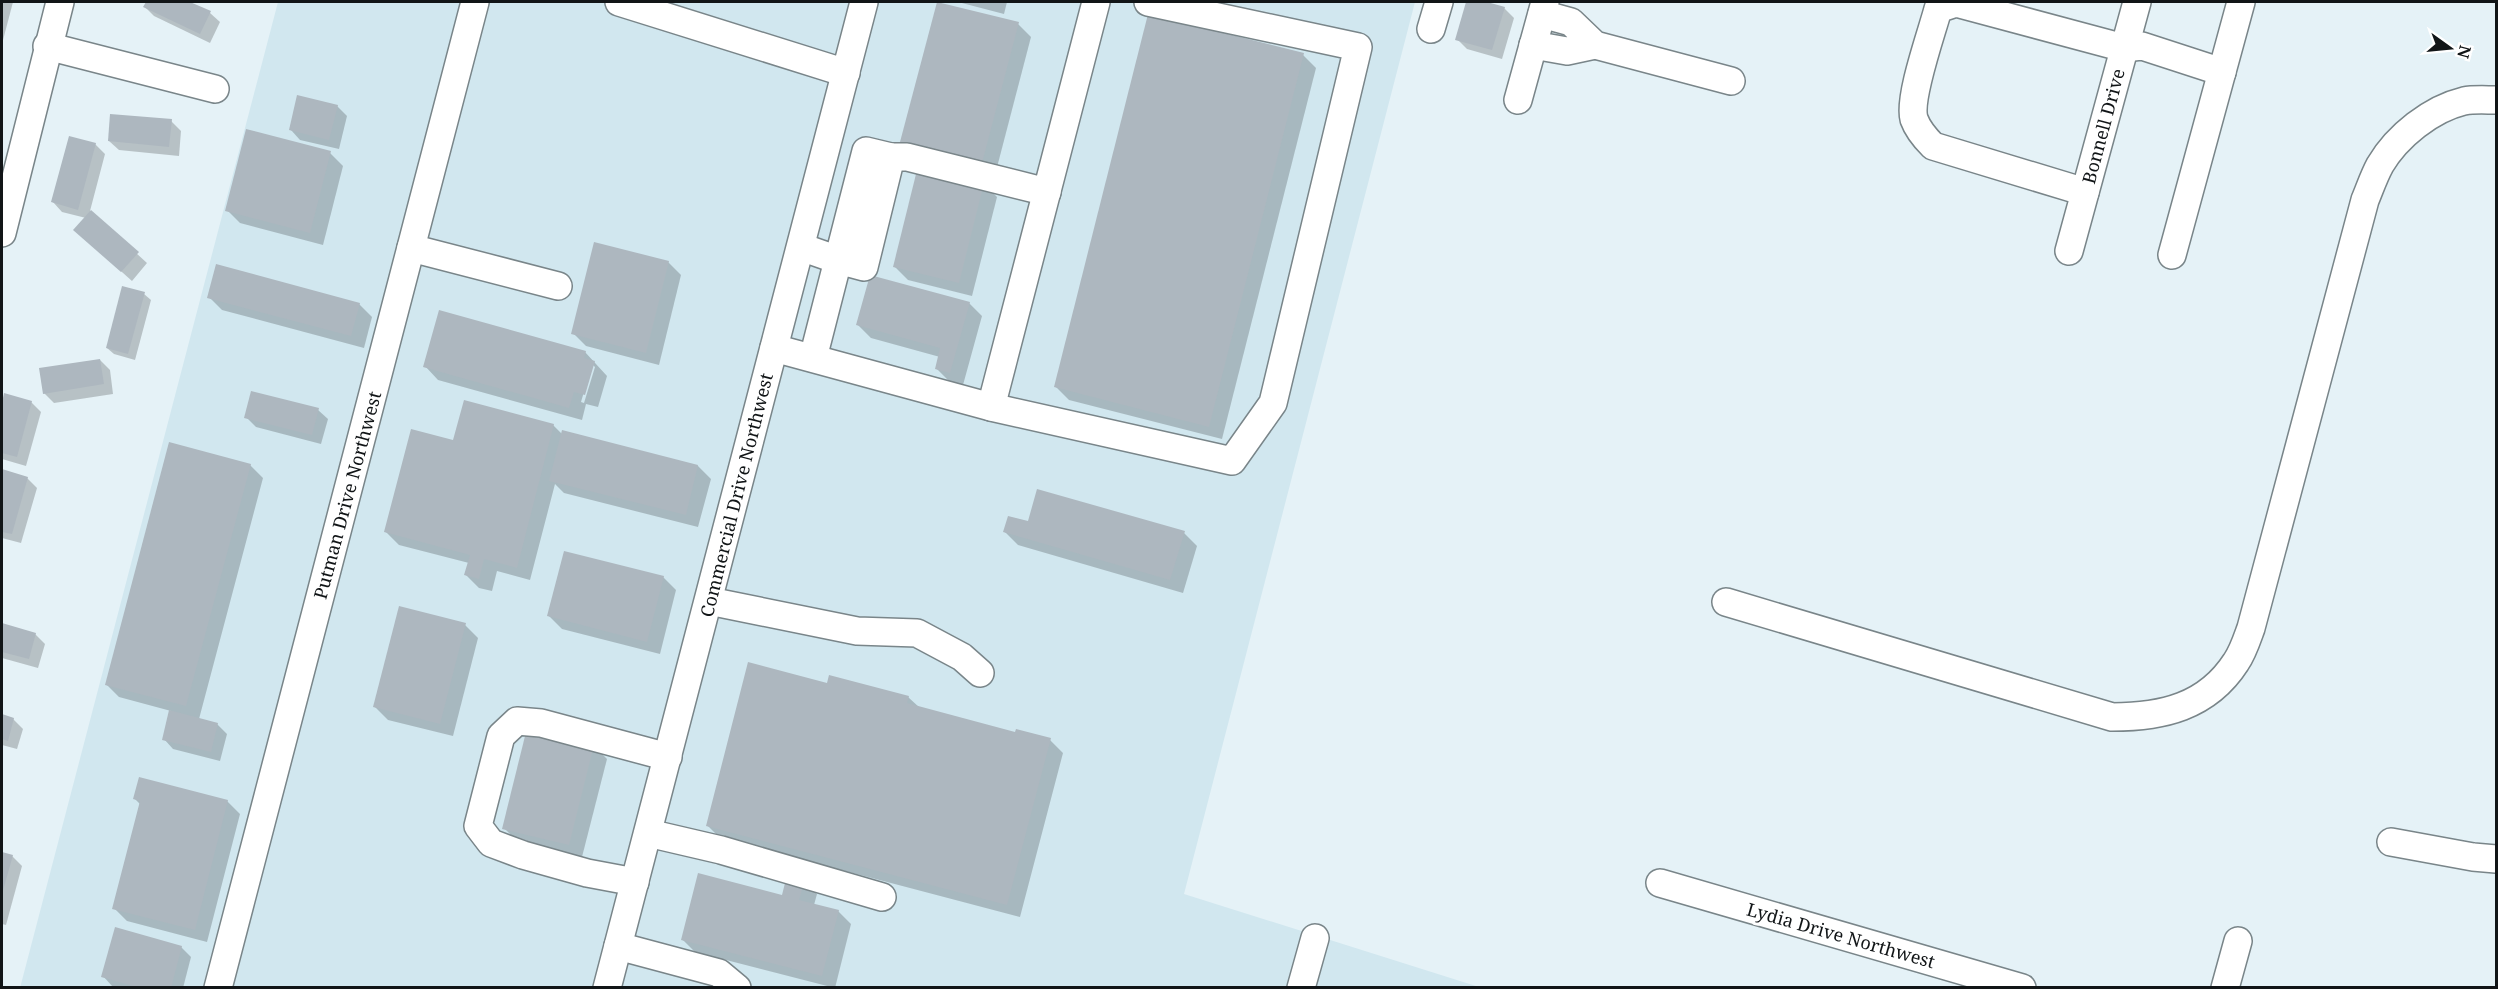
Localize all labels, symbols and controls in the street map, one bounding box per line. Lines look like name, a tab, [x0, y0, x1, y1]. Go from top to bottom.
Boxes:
north arrow	[2420, 18, 2480, 78]
text: N	[2452, 43, 2477, 61]
street label: Bonnell Drive	[2076, 66, 2130, 186]
street label: Commercial Drive Northwest	[694, 371, 778, 619]
street label: Putman Drive Northwest	[308, 388, 386, 602]
street label: Lydia Drive Northwest	[1744, 897, 1938, 973]

